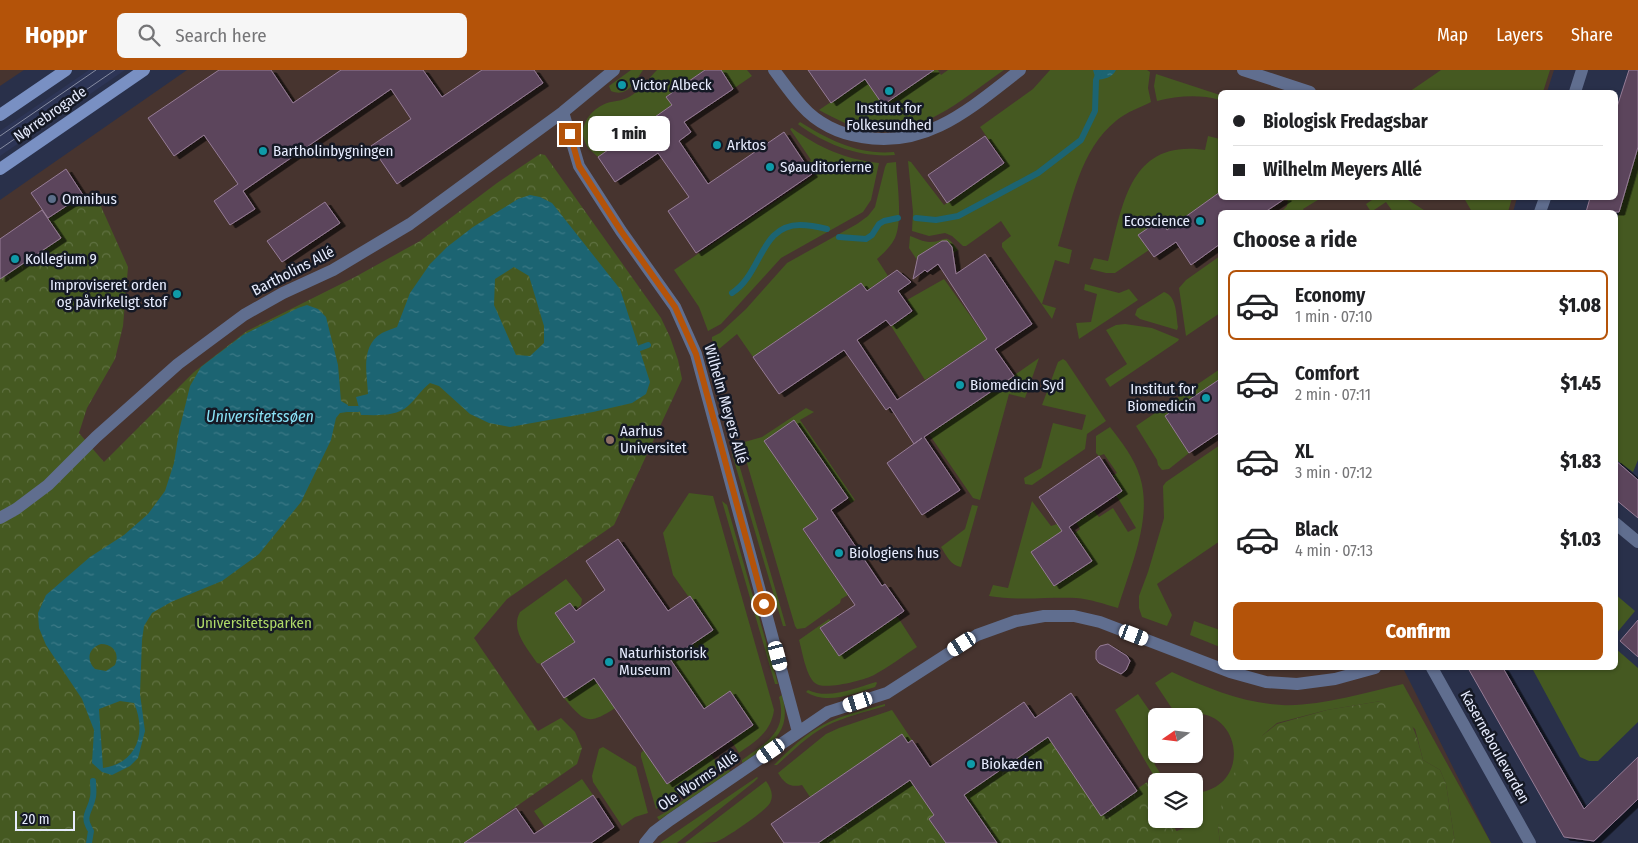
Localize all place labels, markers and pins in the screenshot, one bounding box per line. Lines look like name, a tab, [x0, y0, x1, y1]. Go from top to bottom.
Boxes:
place label: Victor Albeck	[632, 76, 712, 94]
marker: Victor Albeck	[616, 79, 628, 91]
marker: Institut for Folkesundhed	[883, 85, 895, 97]
place label: Institut for Folkesundhed	[846, 99, 932, 134]
place label: Arktos	[727, 136, 766, 154]
marker: Arktos	[711, 139, 723, 151]
place label: Bartholinbygningen	[273, 142, 393, 160]
marker: Bartholinbygningen	[257, 145, 269, 157]
place label: Søauditorierne	[780, 158, 872, 176]
marker: Søauditorierne	[764, 161, 776, 173]
place label: Omnibus	[62, 190, 117, 208]
marker: Omnibus	[46, 193, 58, 205]
place label: Ecoscience	[1124, 212, 1190, 230]
marker: Ecoscience	[1194, 215, 1206, 227]
place label: Kollegium 9	[25, 250, 97, 268]
marker: Kollegium 9	[9, 253, 21, 265]
place label: Improviseret orden og påvirkeligt stof	[50, 276, 168, 311]
marker: Improviseret orden og påvirkeligt stof	[171, 288, 183, 300]
place label: Biomedicin Syd	[970, 376, 1064, 394]
marker: Biomedicin Syd	[954, 379, 966, 391]
place label: Institut for Biomedicin	[1127, 380, 1197, 415]
marker: Institut for Biomedicin	[1200, 392, 1212, 404]
place label: Aarhus Universitet	[620, 422, 687, 457]
marker: Aarhus Universitet	[604, 434, 616, 446]
place label: Biologiens hus	[849, 544, 939, 562]
marker: Biologiens hus	[833, 547, 845, 559]
place label: Naturhistorisk Museum	[619, 644, 707, 679]
marker: Naturhistorisk Museum	[603, 656, 615, 668]
place label: Biokæden	[981, 755, 1043, 773]
marker: Biokæden	[965, 758, 977, 770]

